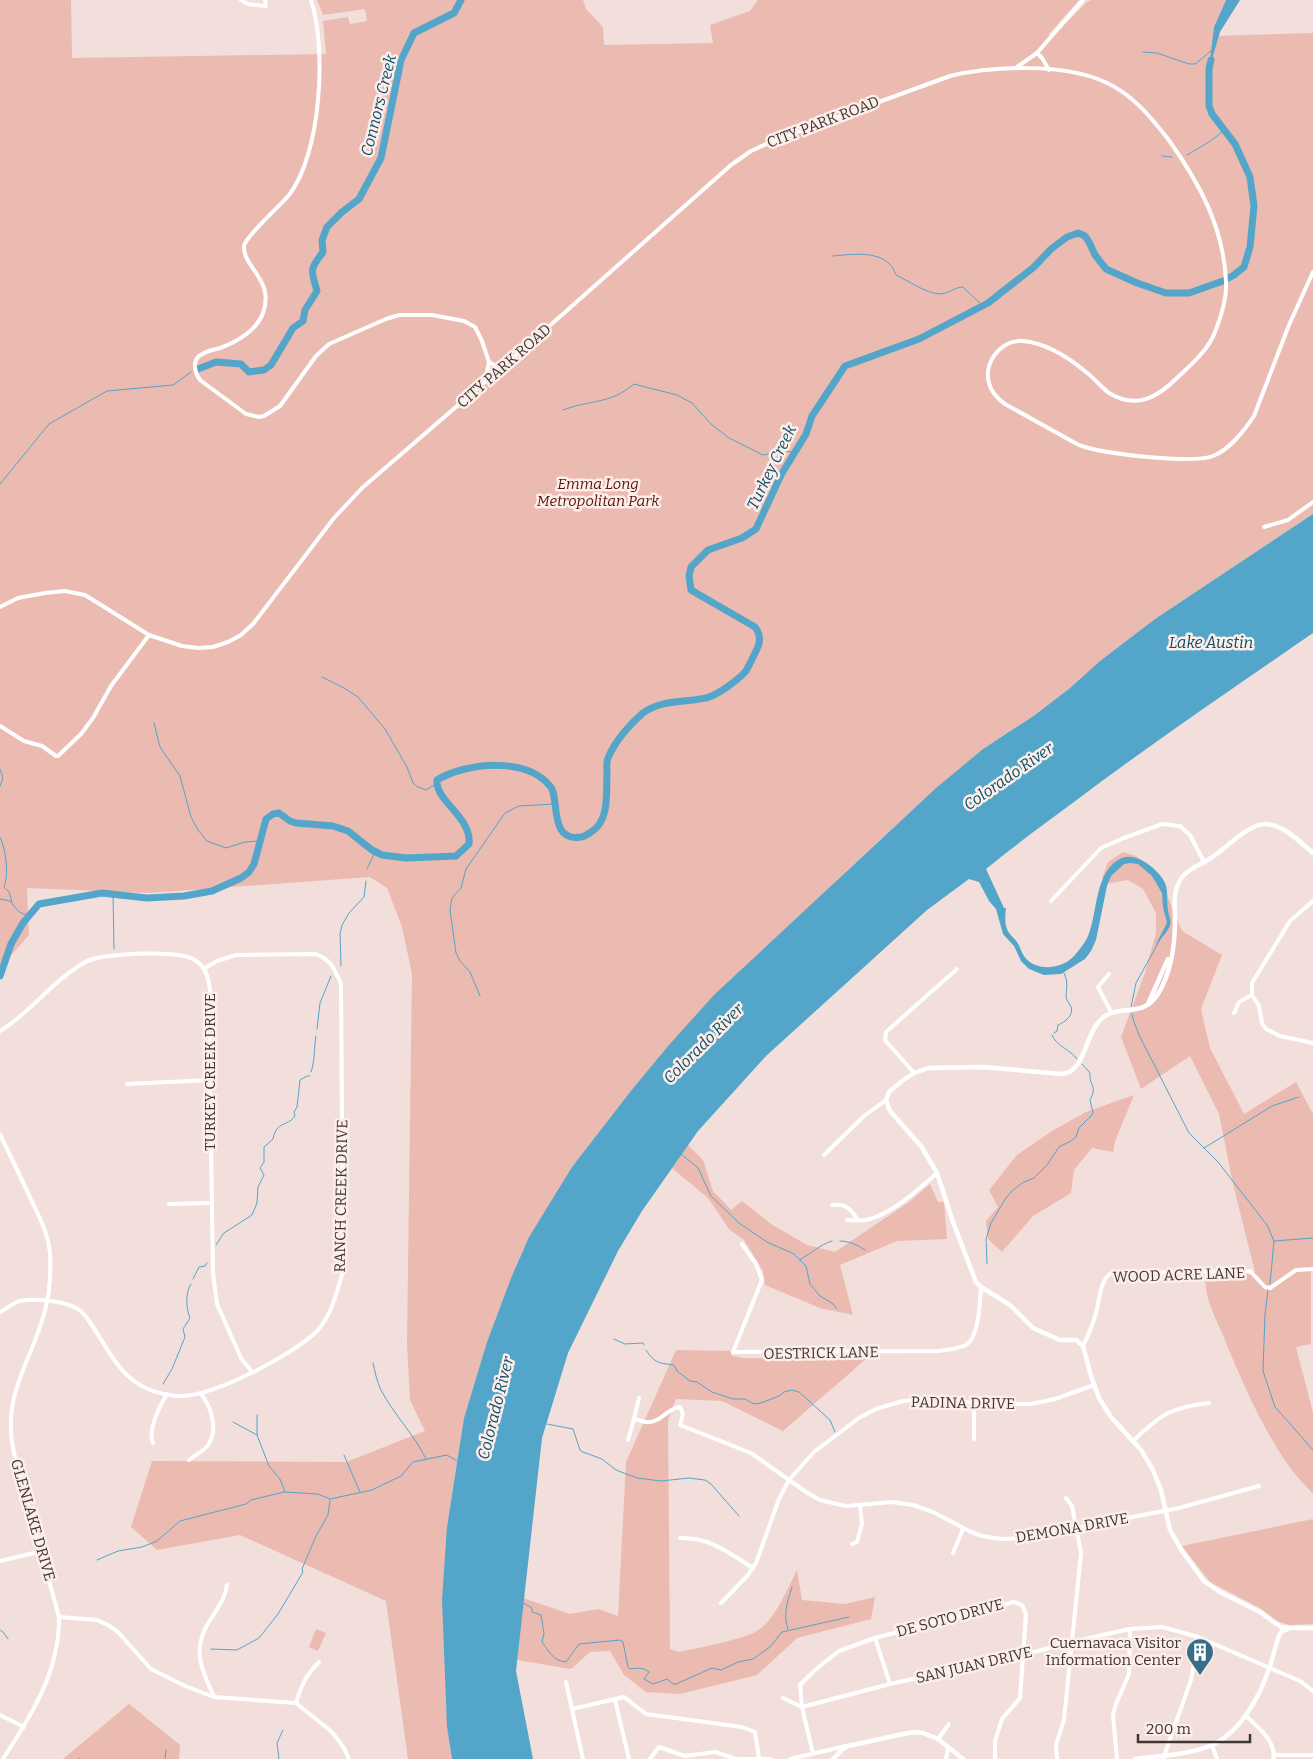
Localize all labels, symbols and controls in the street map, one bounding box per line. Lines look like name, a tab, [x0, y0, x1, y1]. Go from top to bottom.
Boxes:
water label: Connors Creek	[357, 52, 400, 158]
street label: CITY PARK ROAD	[764, 92, 882, 152]
street label: CITY PARK ROAD	[453, 320, 555, 412]
water label: Turkey Creek	[743, 421, 800, 513]
park label: Emma Long Metropolitan Park	[537, 475, 660, 510]
water label: Lake Austin	[1169, 633, 1253, 652]
water label: Colorado River	[960, 738, 1058, 814]
street label: TURKEY CREEK DRIVE	[201, 993, 219, 1151]
water label: Colorado River	[659, 998, 748, 1087]
street label: RANCH CREEK DRIVE	[331, 1119, 351, 1273]
street label: WOOD ACRE LANE	[1113, 1264, 1245, 1286]
street label: OESTRICK LANE	[763, 1343, 879, 1363]
water label: Colorado River	[474, 1353, 518, 1461]
street label: PADINA DRIVE	[911, 1393, 1015, 1413]
street label: GLENLAKE DRIVE	[7, 1457, 59, 1583]
street label: DEMONA DRIVE	[1014, 1509, 1130, 1547]
street label: DE SOTO DRIVE	[894, 1595, 1006, 1641]
place label: Cuernavaca Visitor Information Center	[1046, 1634, 1181, 1669]
building icon: Cuernavaca Visitor Information Center	[1185, 1637, 1215, 1676]
street label: SAN JUAN DRIVE	[914, 1643, 1034, 1687]
scale bar	[1138, 1712, 1250, 1744]
text: 200 m	[1146, 1720, 1191, 1738]

